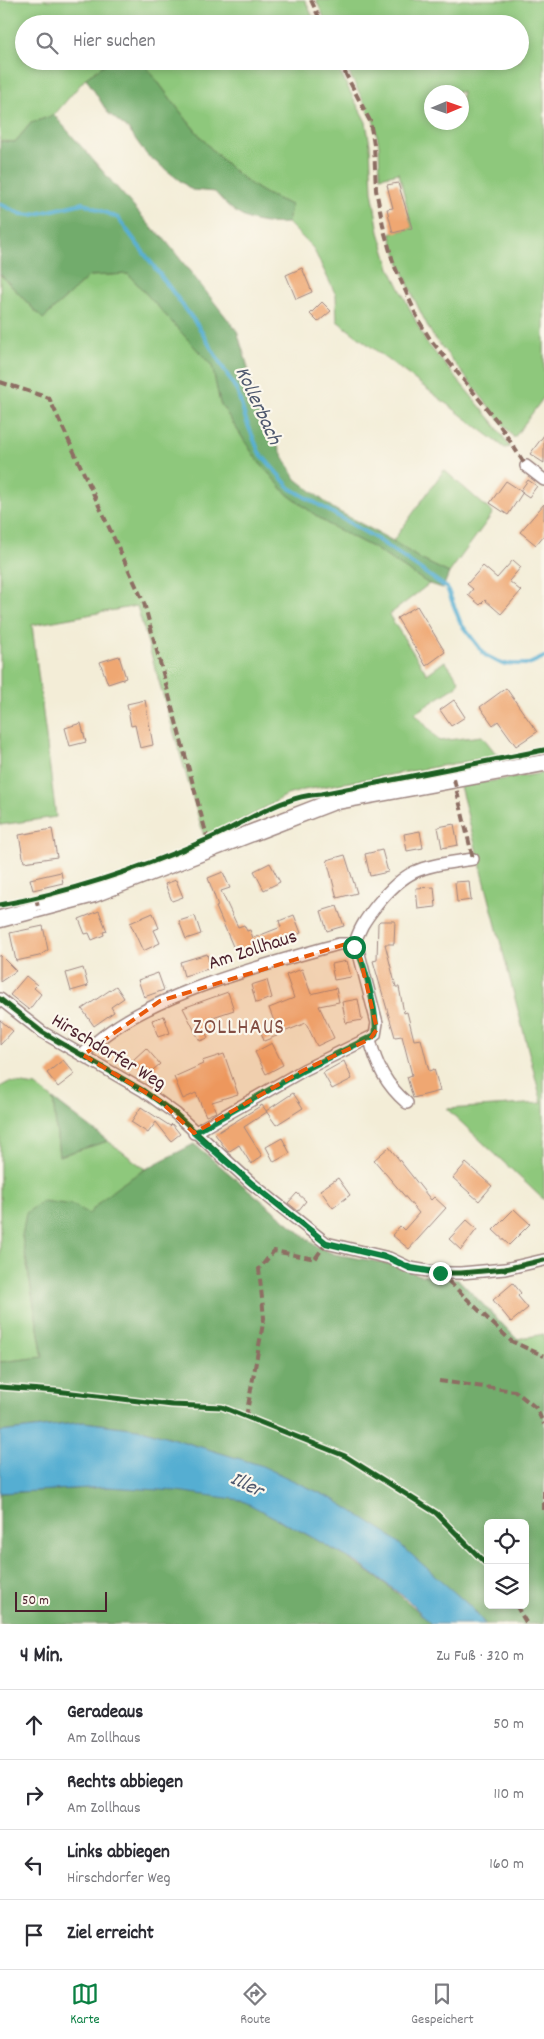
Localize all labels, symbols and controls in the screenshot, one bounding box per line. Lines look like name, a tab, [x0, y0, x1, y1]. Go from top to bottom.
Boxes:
search box	[15, 15, 529, 70]
icon: search	[33, 29, 61, 57]
text: Hier suchen	[73, 29, 156, 56]
north arrow	[424, 85, 469, 130]
water label: Kollerbach	[226, 362, 289, 451]
street label: Am Zollhaus	[205, 923, 301, 979]
route start	[343, 936, 366, 959]
street label: Hirschdorfer Weg	[45, 1008, 171, 1098]
district label: ZOLLHAUS	[193, 1013, 285, 1044]
route end	[429, 1262, 452, 1285]
water label: Iller	[224, 1465, 270, 1508]
map controls	[484, 1519, 529, 1609]
button: locate	[484, 1519, 529, 1564]
button: layers	[484, 1564, 529, 1609]
scale bar	[15, 1589, 108, 1612]
text: 50 m	[22, 1591, 49, 1611]
text: 4 Min.	[20, 1642, 63, 1672]
text: Zu Fuß · 320 m	[436, 1645, 524, 1668]
text: Geradeaus	[67, 1700, 143, 1727]
icon: ahead	[20, 1711, 48, 1739]
text: 50 m	[493, 1713, 524, 1736]
text: Am Zollhaus	[67, 1727, 141, 1750]
text: Rechts abbiegen	[67, 1770, 183, 1797]
icon: right	[20, 1781, 48, 1809]
text: 110 m	[494, 1783, 524, 1806]
text: Am Zollhaus	[67, 1797, 141, 1820]
text: Links abbiegen	[67, 1840, 170, 1867]
icon: left	[20, 1851, 48, 1879]
text: 160 m	[489, 1853, 524, 1876]
text: Hirschdorfer Weg	[67, 1867, 171, 1890]
icon: arrive	[20, 1921, 48, 1949]
text: Ziel erreicht	[67, 1921, 154, 1948]
tab: Karte	[70, 1980, 100, 2030]
tab: Route	[240, 1980, 271, 2030]
tab: Gespeichert	[411, 1980, 474, 2030]

